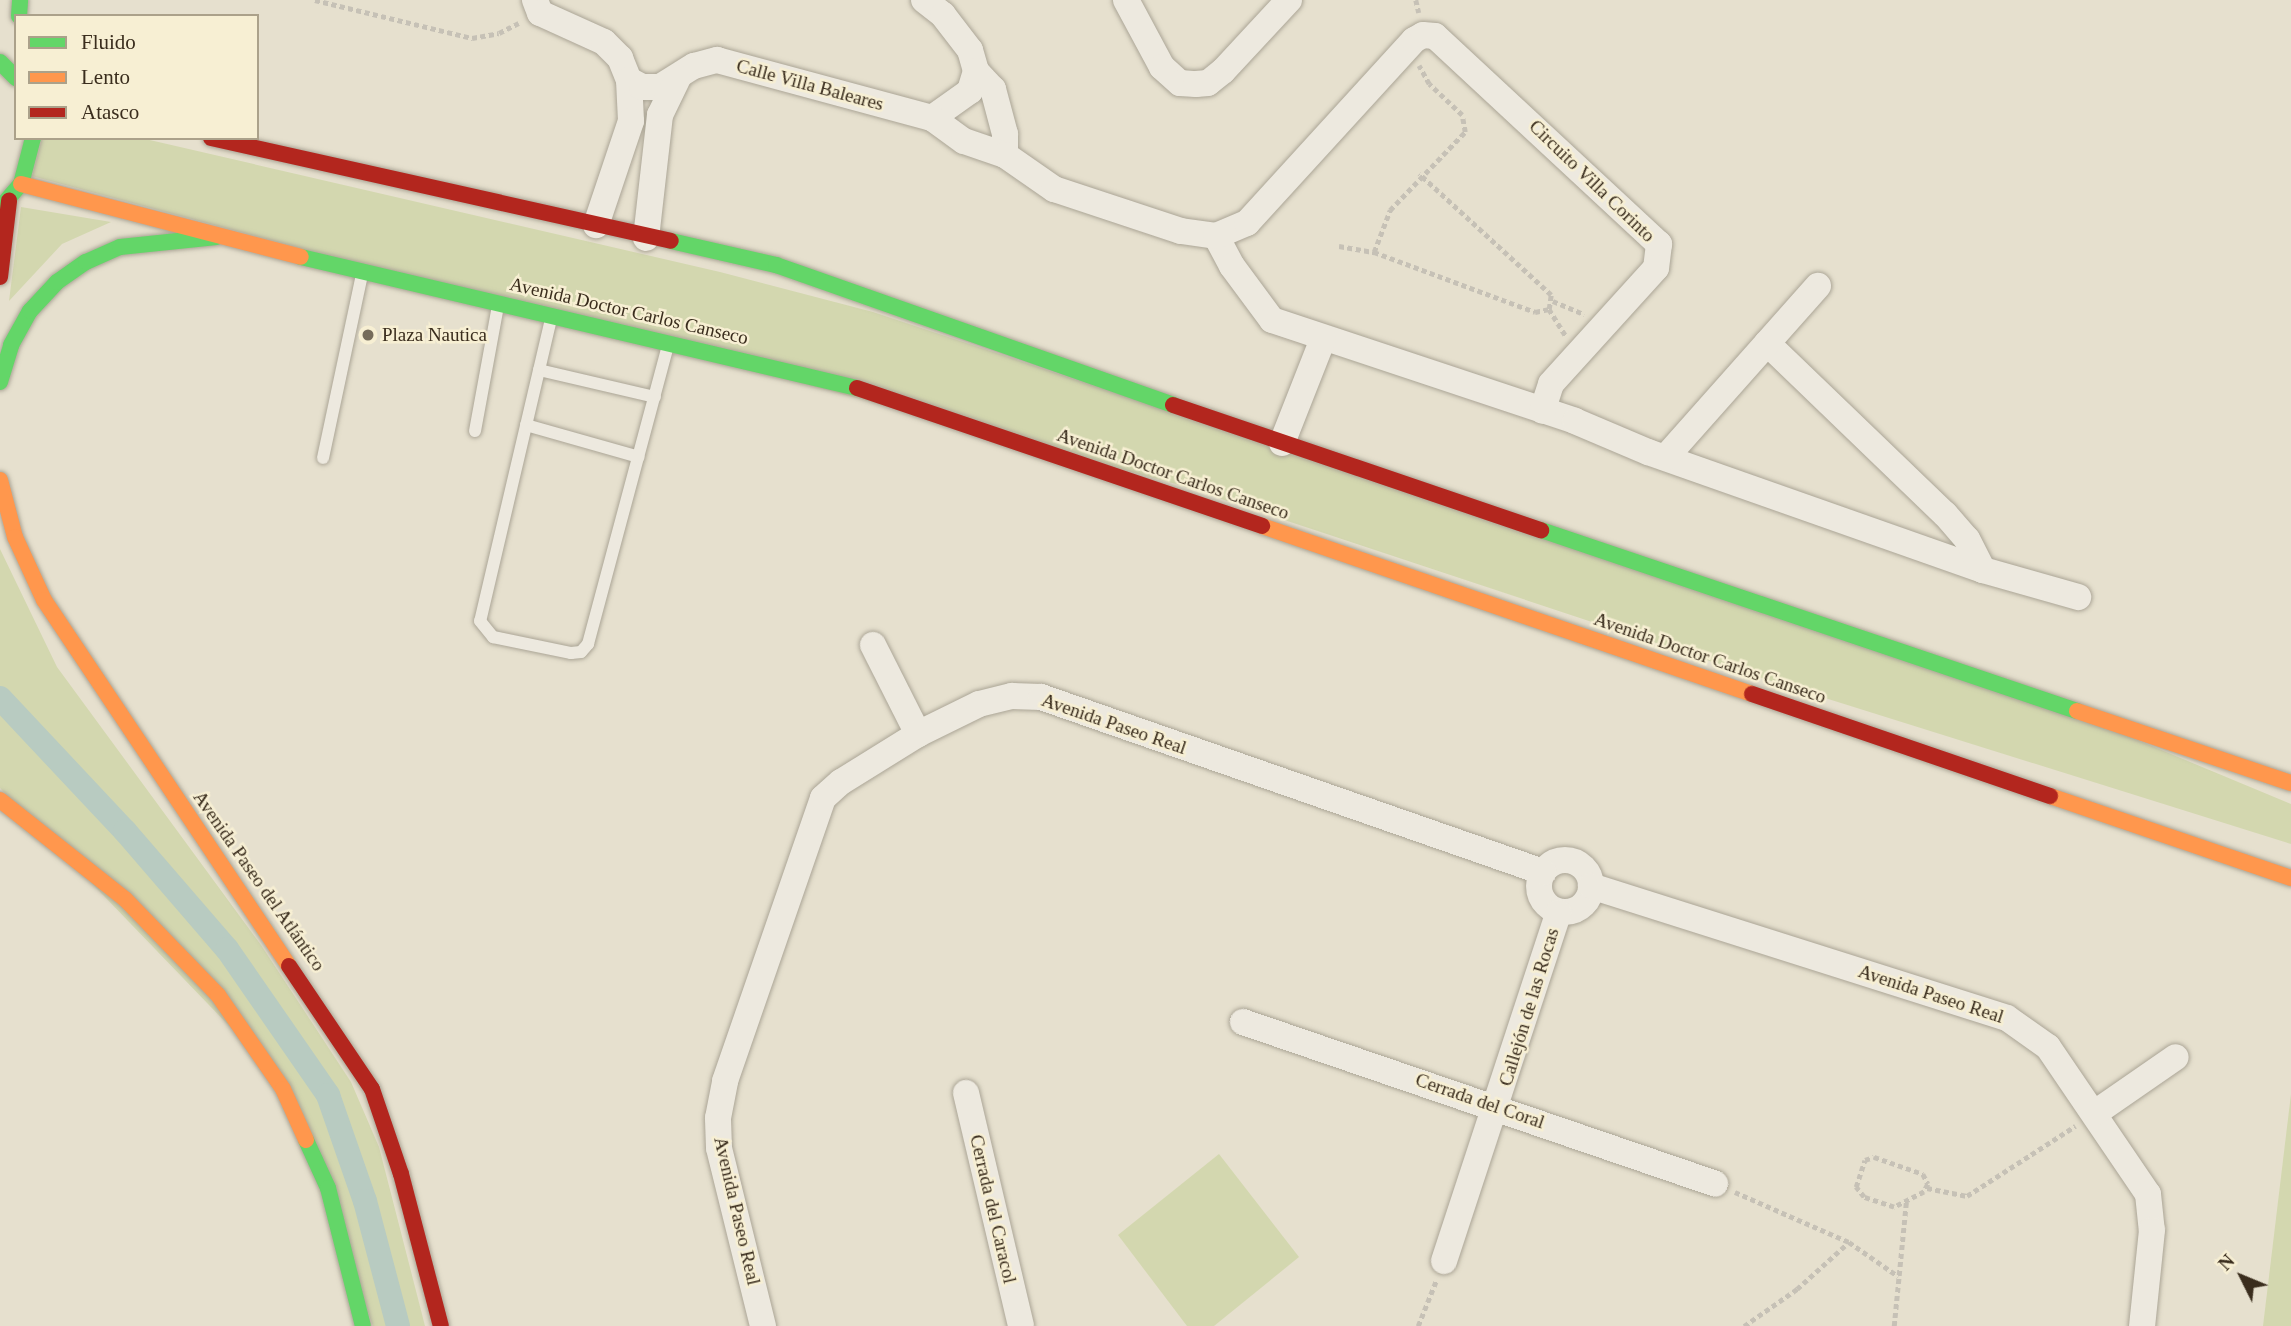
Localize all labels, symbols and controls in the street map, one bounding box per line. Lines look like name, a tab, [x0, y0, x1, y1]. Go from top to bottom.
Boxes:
legend	[14, 14, 259, 140]
text: Fluido	[81, 30, 136, 54]
street label: Calle Villa Baleares	[734, 54, 886, 116]
text: Lento	[81, 65, 130, 89]
text: Atasco	[81, 100, 139, 124]
street label: Circuito Villa Corinto	[1524, 115, 1660, 247]
street label: Avenida Doctor Carlos Canseco	[508, 272, 750, 350]
place label: Plaza Nautica	[382, 324, 487, 346]
marker: Plaza Nautica	[360, 327, 376, 343]
street label: Avenida Doctor Carlos Canseco	[1054, 424, 1292, 524]
street label: Avenida Doctor Carlos Canseco	[1591, 608, 1829, 708]
street label: Avenida Paseo Real	[1039, 689, 1189, 759]
street label: Avenida Paseo del Atlántico	[188, 786, 330, 976]
street label: Callejón de las Rocas	[1494, 925, 1564, 1089]
street label: Avenida Paseo Real	[1855, 960, 2007, 1028]
street label: Cerrada del Coral	[1412, 1068, 1548, 1134]
street label: Cerrada del Caracol	[965, 1132, 1021, 1286]
street label: Avenida Paseo Real	[709, 1135, 765, 1287]
north arrow	[2207, 1242, 2277, 1312]
text: N	[2214, 1250, 2239, 1275]

